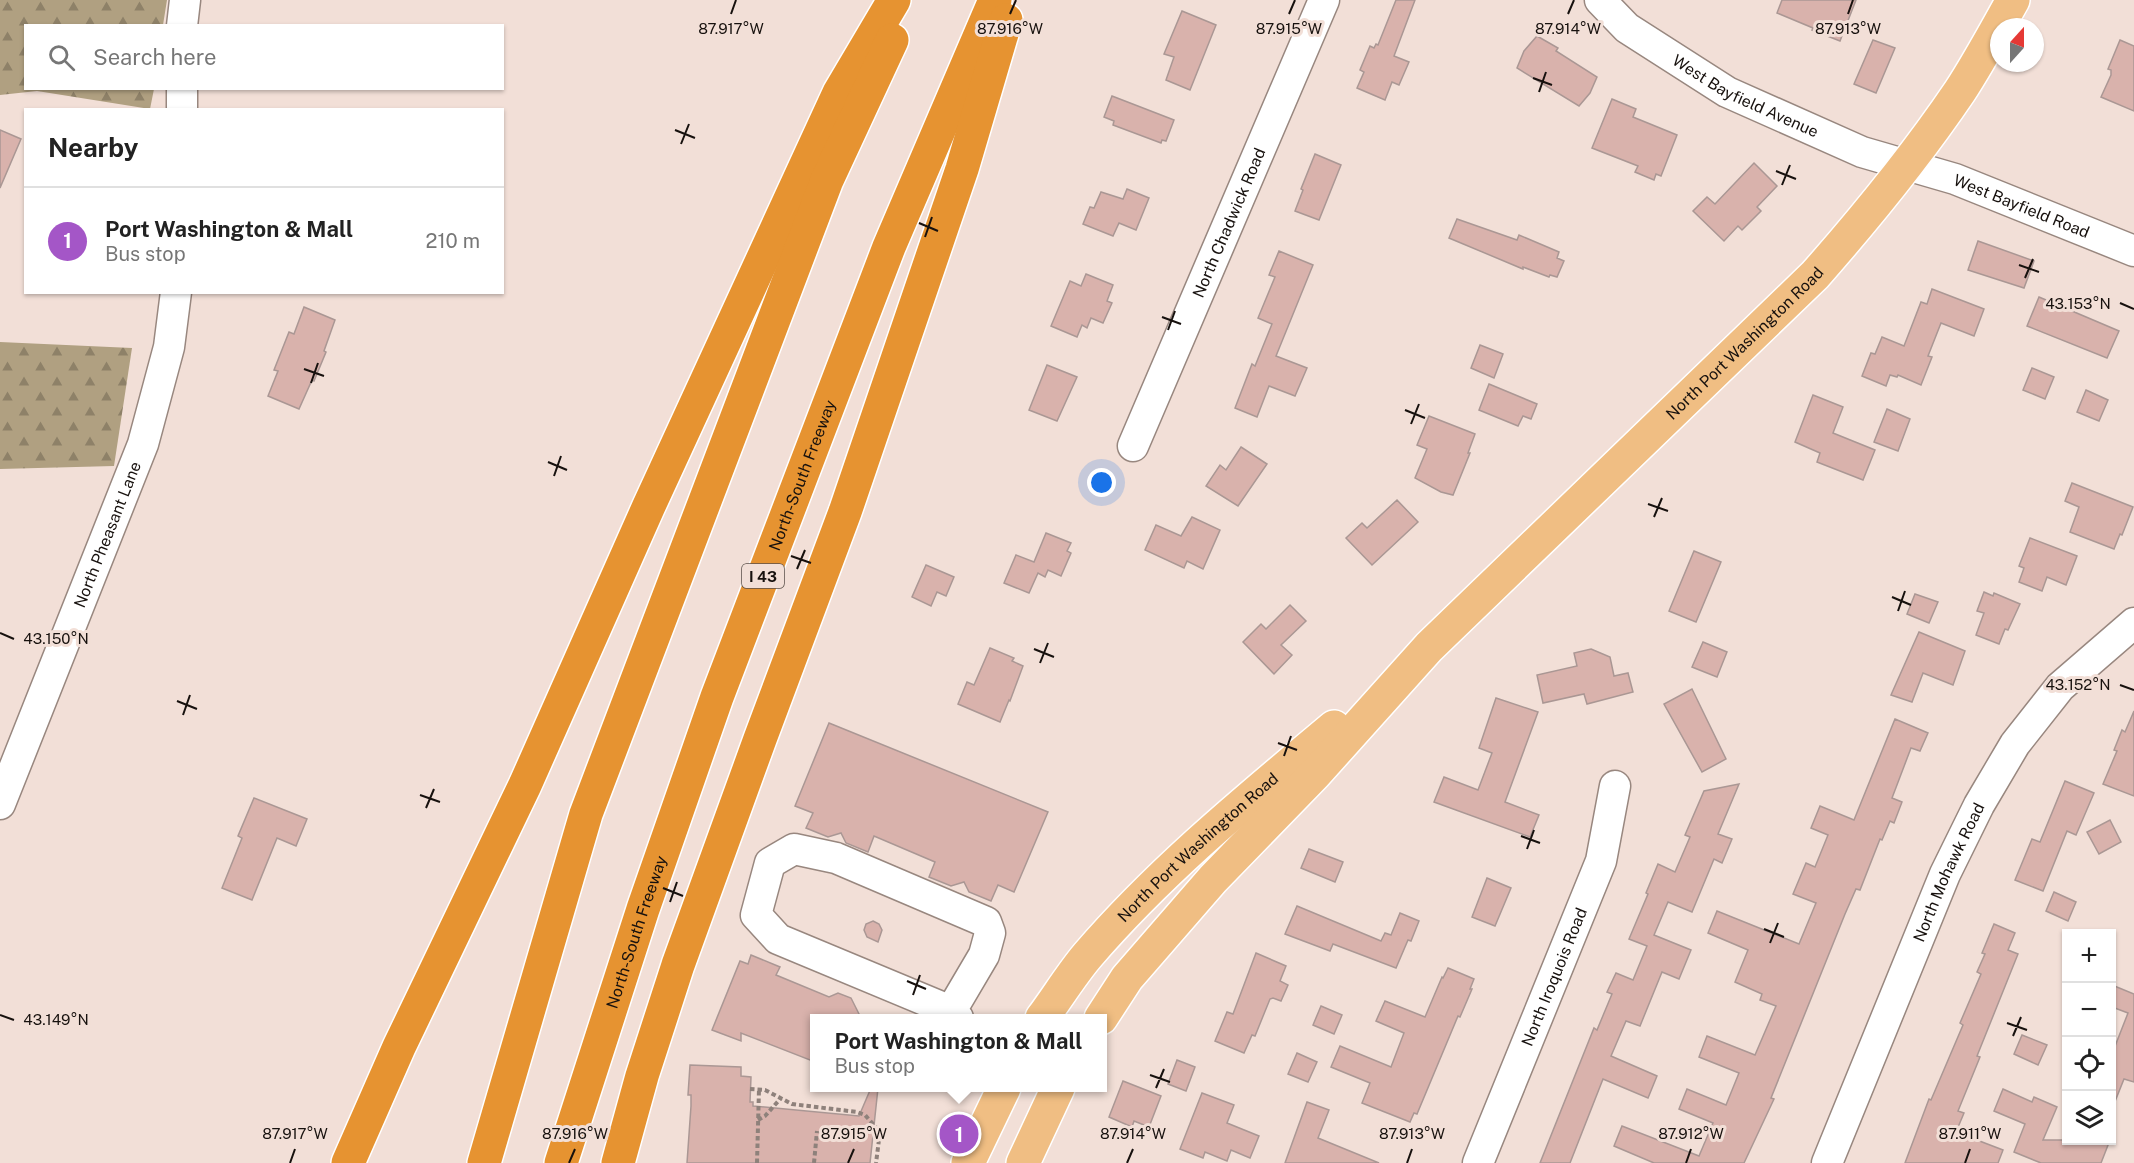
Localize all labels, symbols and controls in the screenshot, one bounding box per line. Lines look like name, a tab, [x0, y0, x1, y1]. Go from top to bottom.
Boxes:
north arrow	[1990, 18, 2044, 72]
text: 87.917°W	[698, 20, 764, 37]
text: 87.916°W	[977, 20, 1043, 37]
text: 87.915°W	[1256, 20, 1322, 37]
text: 87.914°W	[1535, 20, 1601, 37]
text: 87.913°W	[1815, 20, 1881, 37]
search box	[24, 24, 504, 90]
icon: search	[45, 41, 78, 74]
text: Search here	[93, 44, 217, 70]
street label: West Bayfield Avenue	[1669, 50, 1822, 141]
text: Nearby	[48, 132, 138, 163]
street label: North Chadwick Road	[1188, 145, 1269, 300]
street label: West Bayfield Road	[1951, 170, 2092, 242]
text: Port Washington & Mall	[105, 216, 353, 242]
text: 1	[63, 229, 72, 253]
text: 210 m	[426, 229, 480, 253]
text: Bus stop	[105, 242, 186, 266]
street label: North Port Washington Road	[1662, 263, 1827, 423]
text: 43.153°N	[2045, 295, 2111, 312]
street label: North-South Freeway	[764, 397, 839, 553]
street label: North Pheasant Lane	[69, 459, 145, 610]
your location	[1087, 468, 1116, 497]
road number: I 43	[742, 564, 784, 588]
text: 43.150°N	[23, 630, 89, 647]
text: 43.152°N	[2045, 676, 2111, 693]
street label: North Port Washington Road	[1113, 769, 1282, 926]
street label: North Mohawk Road	[1909, 800, 1988, 945]
street label: North-South Freeway	[602, 853, 671, 1011]
street label: North Iroquois Road	[1517, 905, 1591, 1049]
map controls	[2062, 929, 2116, 1145]
button: +	[2062, 929, 2116, 983]
button: −	[2062, 983, 2116, 1037]
text: 43.149°N	[23, 1011, 89, 1028]
popup	[810, 1014, 1107, 1092]
text: Port Washington & Mall	[834, 1028, 1083, 1054]
button: locate	[2062, 1037, 2116, 1091]
text: Bus stop	[834, 1054, 915, 1078]
button: layers	[2062, 1091, 2116, 1145]
pin: 1	[940, 1112, 978, 1156]
text: 87.917°W	[262, 1125, 328, 1142]
text: 87.916°W	[542, 1125, 608, 1142]
text: 87.915°W	[821, 1125, 887, 1142]
text: 87.914°W	[1100, 1125, 1166, 1142]
text: 87.913°W	[1379, 1125, 1445, 1142]
text: 87.912°W	[1658, 1125, 1724, 1142]
text: 87.911°W	[1939, 1125, 2001, 1142]

